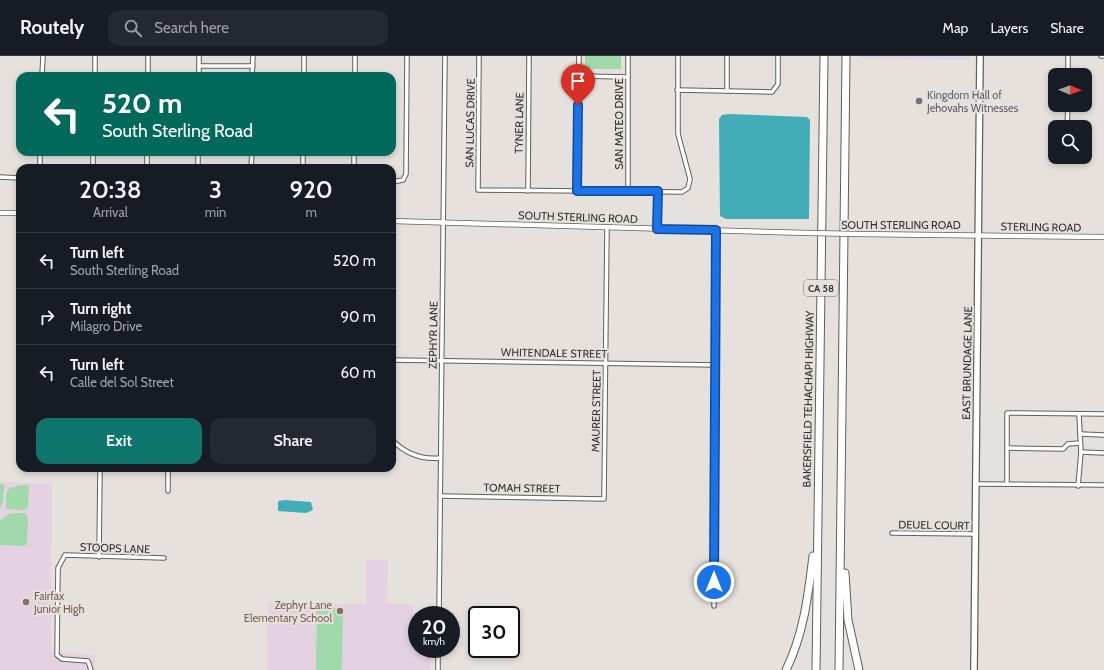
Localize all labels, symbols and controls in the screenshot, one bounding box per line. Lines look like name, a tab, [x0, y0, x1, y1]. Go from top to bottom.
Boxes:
search box	[108, 10, 388, 46]
text: Routely	[20, 16, 84, 39]
icon: search	[122, 17, 144, 39]
text: Search here	[154, 19, 229, 37]
text: Map	[943, 19, 968, 37]
text: Layers	[990, 19, 1028, 37]
text: Share	[1050, 19, 1084, 37]
pin	[561, 64, 595, 105]
north arrow	[1048, 68, 1092, 112]
map controls	[1048, 68, 1092, 164]
icon: arrive	[567, 70, 589, 92]
street label: SAN LUCAS DRIVE	[462, 78, 478, 168]
street label: SAN MATEO DRIVE	[612, 78, 626, 170]
text: 520 m	[102, 86, 182, 120]
icon: left	[36, 88, 88, 140]
place label: Kingdom Hall of Jehovahs Witnesses	[926, 88, 1019, 115]
street label: TYNER LANE	[511, 92, 527, 154]
marker: Kingdom Hall of Jehovahs Witnesses	[914, 96, 924, 106]
text: South Sterling Road	[102, 120, 253, 142]
button: search	[1048, 120, 1092, 164]
text: 20:38	[79, 175, 142, 204]
text: 3	[209, 175, 222, 204]
text: 920	[290, 175, 333, 204]
text: Arrival	[93, 204, 128, 220]
text: min	[205, 204, 226, 220]
text: m	[305, 204, 317, 220]
street label: SOUTH STERLING ROAD	[518, 208, 638, 226]
street label: SOUTH STERLING ROAD	[841, 218, 961, 232]
street label: STERLING ROAD	[1001, 219, 1081, 235]
text: Turn left	[70, 244, 124, 262]
icon: left	[36, 250, 58, 272]
text: 520 m	[333, 252, 376, 270]
text: South Sterling Road	[70, 262, 179, 278]
road number: CA 58	[804, 280, 838, 296]
text: Turn right	[70, 300, 131, 318]
street label: ZEPHYR LANE	[425, 301, 441, 369]
icon: right	[36, 306, 58, 328]
street label: EAST BRUNDAGE LANE	[959, 306, 975, 420]
text: 90 m	[340, 308, 376, 326]
street label: BAKERSFIELD TEHACHAPI HIGHWAY	[799, 310, 817, 487]
text: Milagro Drive	[70, 318, 142, 334]
street label: WHITENDALE STREET	[501, 345, 607, 361]
text: Turn left	[70, 356, 124, 374]
icon: left	[36, 362, 58, 384]
text: 60 m	[340, 364, 376, 382]
street label: MAURER STREET	[588, 370, 604, 452]
text: Calle del Sol Street	[70, 374, 174, 390]
button: Exit	[36, 418, 202, 464]
button: Share	[210, 418, 376, 464]
street label: TOMAH STREET	[483, 480, 561, 496]
street label: DEUEL COURT	[898, 517, 970, 533]
street label: STOOPS LANE	[80, 540, 150, 556]
position arrow	[693, 561, 735, 603]
place label: Fairfax Junior High	[33, 589, 84, 616]
marker: Fairfax Junior High	[21, 597, 31, 607]
place label: Zephyr Lane Elementary School	[244, 598, 332, 625]
marker: Zephyr Lane Elementary School	[335, 606, 345, 616]
speed limit sign: 30	[468, 606, 520, 658]
text: 20	[422, 615, 446, 639]
text: km/h	[423, 635, 445, 648]

